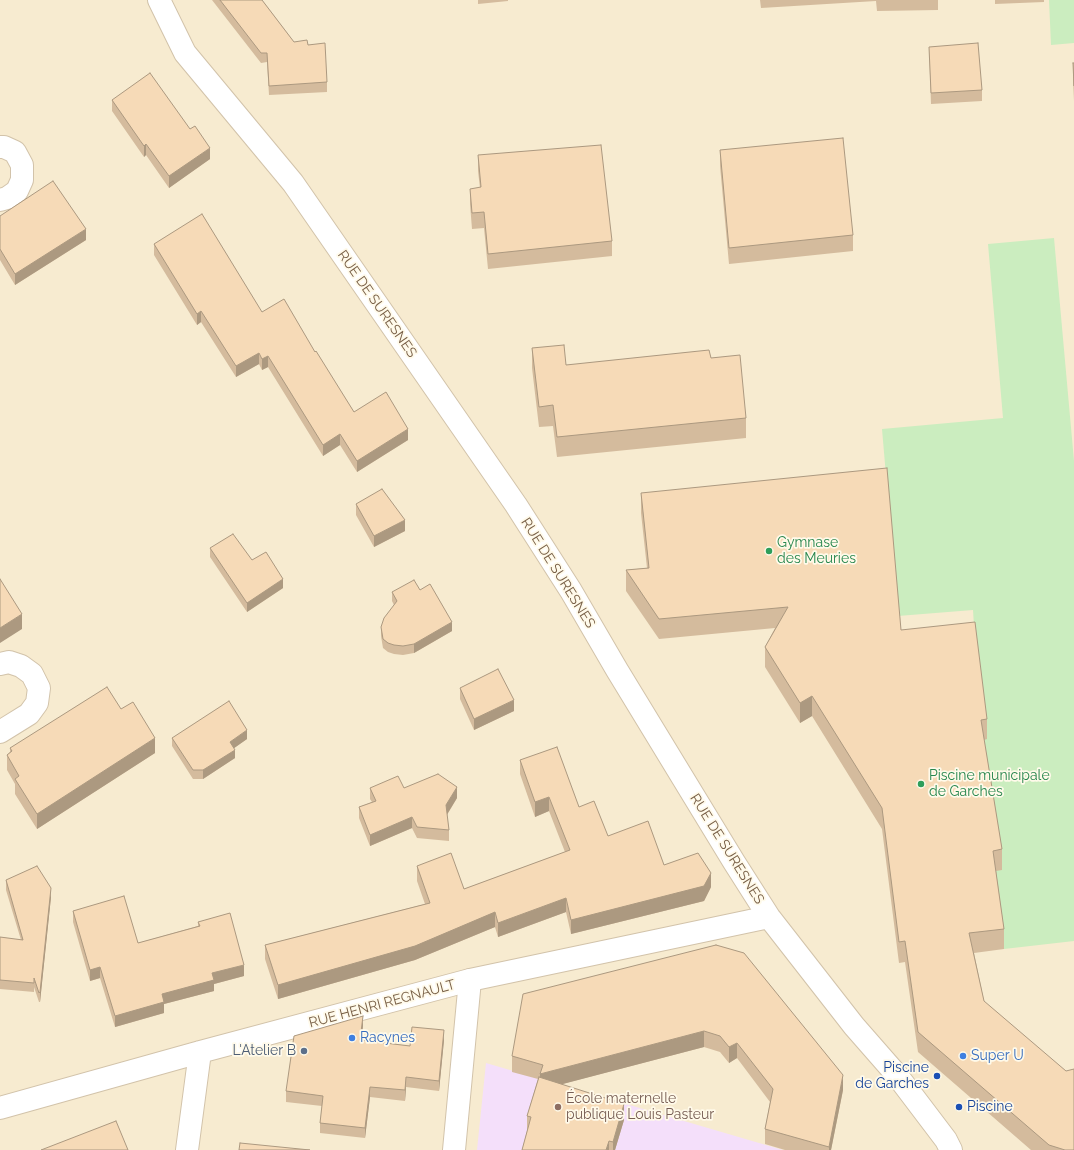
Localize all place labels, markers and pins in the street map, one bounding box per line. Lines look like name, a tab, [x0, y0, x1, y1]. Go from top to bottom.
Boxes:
place label: Gymnase des Meuries	[777, 535, 856, 568]
marker: Gymnase des Meuries	[764, 546, 774, 556]
place label: Piscine municipale de Garches	[929, 768, 1050, 800]
marker: Piscine municipale de Garches	[916, 779, 926, 789]
place label: Racynes	[360, 1030, 415, 1046]
marker: Racynes	[347, 1033, 357, 1043]
place label: L'Atelier B	[233, 1043, 296, 1059]
marker: L'Atelier B	[299, 1046, 309, 1056]
place label: Super U	[971, 1048, 1024, 1064]
marker: Super U	[958, 1051, 968, 1061]
place label: Piscine de Garches	[855, 1060, 929, 1092]
marker: Piscine de Garches	[932, 1071, 942, 1081]
place label: École maternelle publique Louis Pasteur	[566, 1091, 714, 1124]
place label: Piscine	[967, 1099, 1013, 1115]
marker: École maternelle publique Louis Pasteur	[553, 1102, 563, 1112]
marker: Piscine	[954, 1102, 964, 1112]

